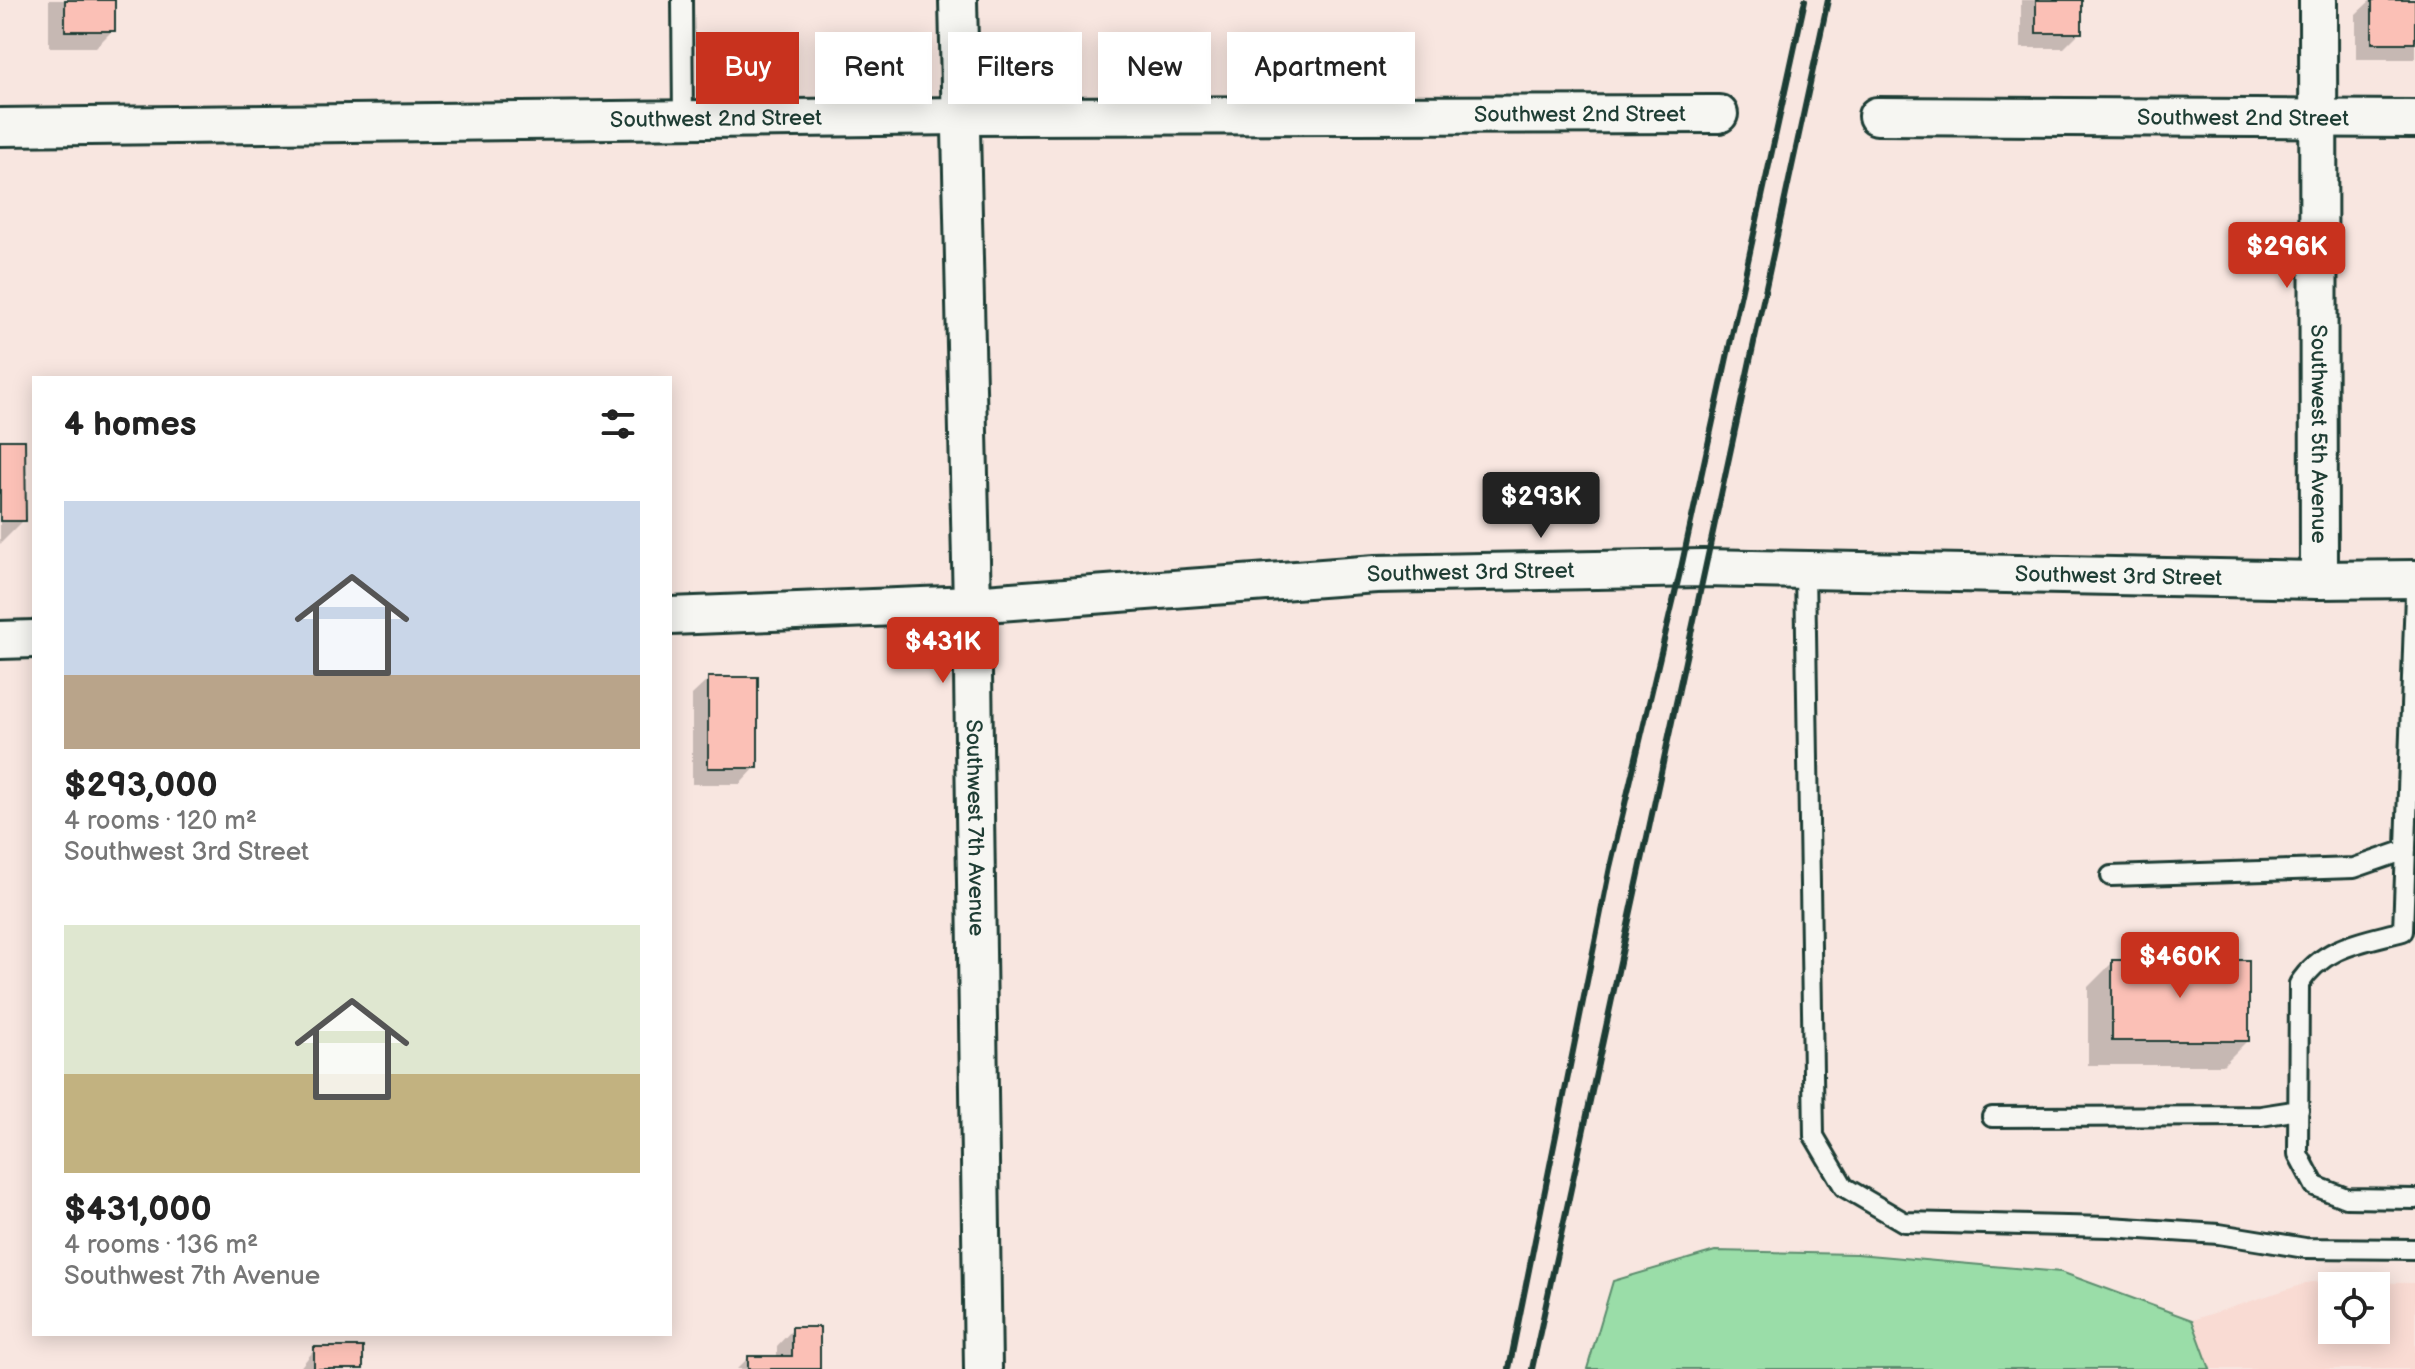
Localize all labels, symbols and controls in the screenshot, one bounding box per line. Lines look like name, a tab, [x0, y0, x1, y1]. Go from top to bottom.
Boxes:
chip: Buy	[696, 32, 799, 104]
chip: Rent	[815, 32, 932, 104]
chip: Filters	[948, 32, 1082, 104]
chip: New	[1098, 32, 1211, 104]
chip: Apartment	[1227, 32, 1415, 104]
street label: Southwest 2nd Street	[1474, 101, 1686, 128]
street label: Southwest 2nd Street	[610, 104, 822, 134]
street label: Southwest 2nd Street	[2137, 104, 2349, 132]
pin: $296K	[2231, 222, 2343, 290]
text: $296K	[2246, 232, 2328, 263]
street label: Southwest 5th Avenue	[2305, 324, 2332, 544]
icon: filters	[596, 402, 640, 446]
text: 4 homes	[64, 404, 196, 445]
pin: $293K	[1485, 472, 1597, 540]
text: $293K	[1501, 482, 1581, 513]
icon: home	[280, 553, 424, 697]
street label: Southwest 3rd Street	[1366, 557, 1575, 588]
street label: Southwest 3rd Street	[2015, 561, 2223, 592]
pin: $431K	[887, 617, 999, 685]
text: $431K	[905, 627, 981, 658]
street label: Southwest 7th Avenue	[960, 719, 990, 936]
text: $293,000	[64, 765, 218, 806]
text: 4 rooms · 120 m²	[64, 806, 257, 837]
text: Southwest 3rd Street	[64, 837, 309, 868]
pin: $460K	[2124, 932, 2236, 1000]
text: $460K	[2139, 942, 2221, 973]
icon: home	[280, 977, 424, 1121]
text: $431,000	[64, 1189, 212, 1230]
text: 4 rooms · 136 m²	[64, 1230, 258, 1261]
text: Southwest 7th Avenue	[64, 1261, 320, 1292]
map controls	[2318, 1272, 2390, 1344]
button: locate	[2318, 1272, 2390, 1344]

